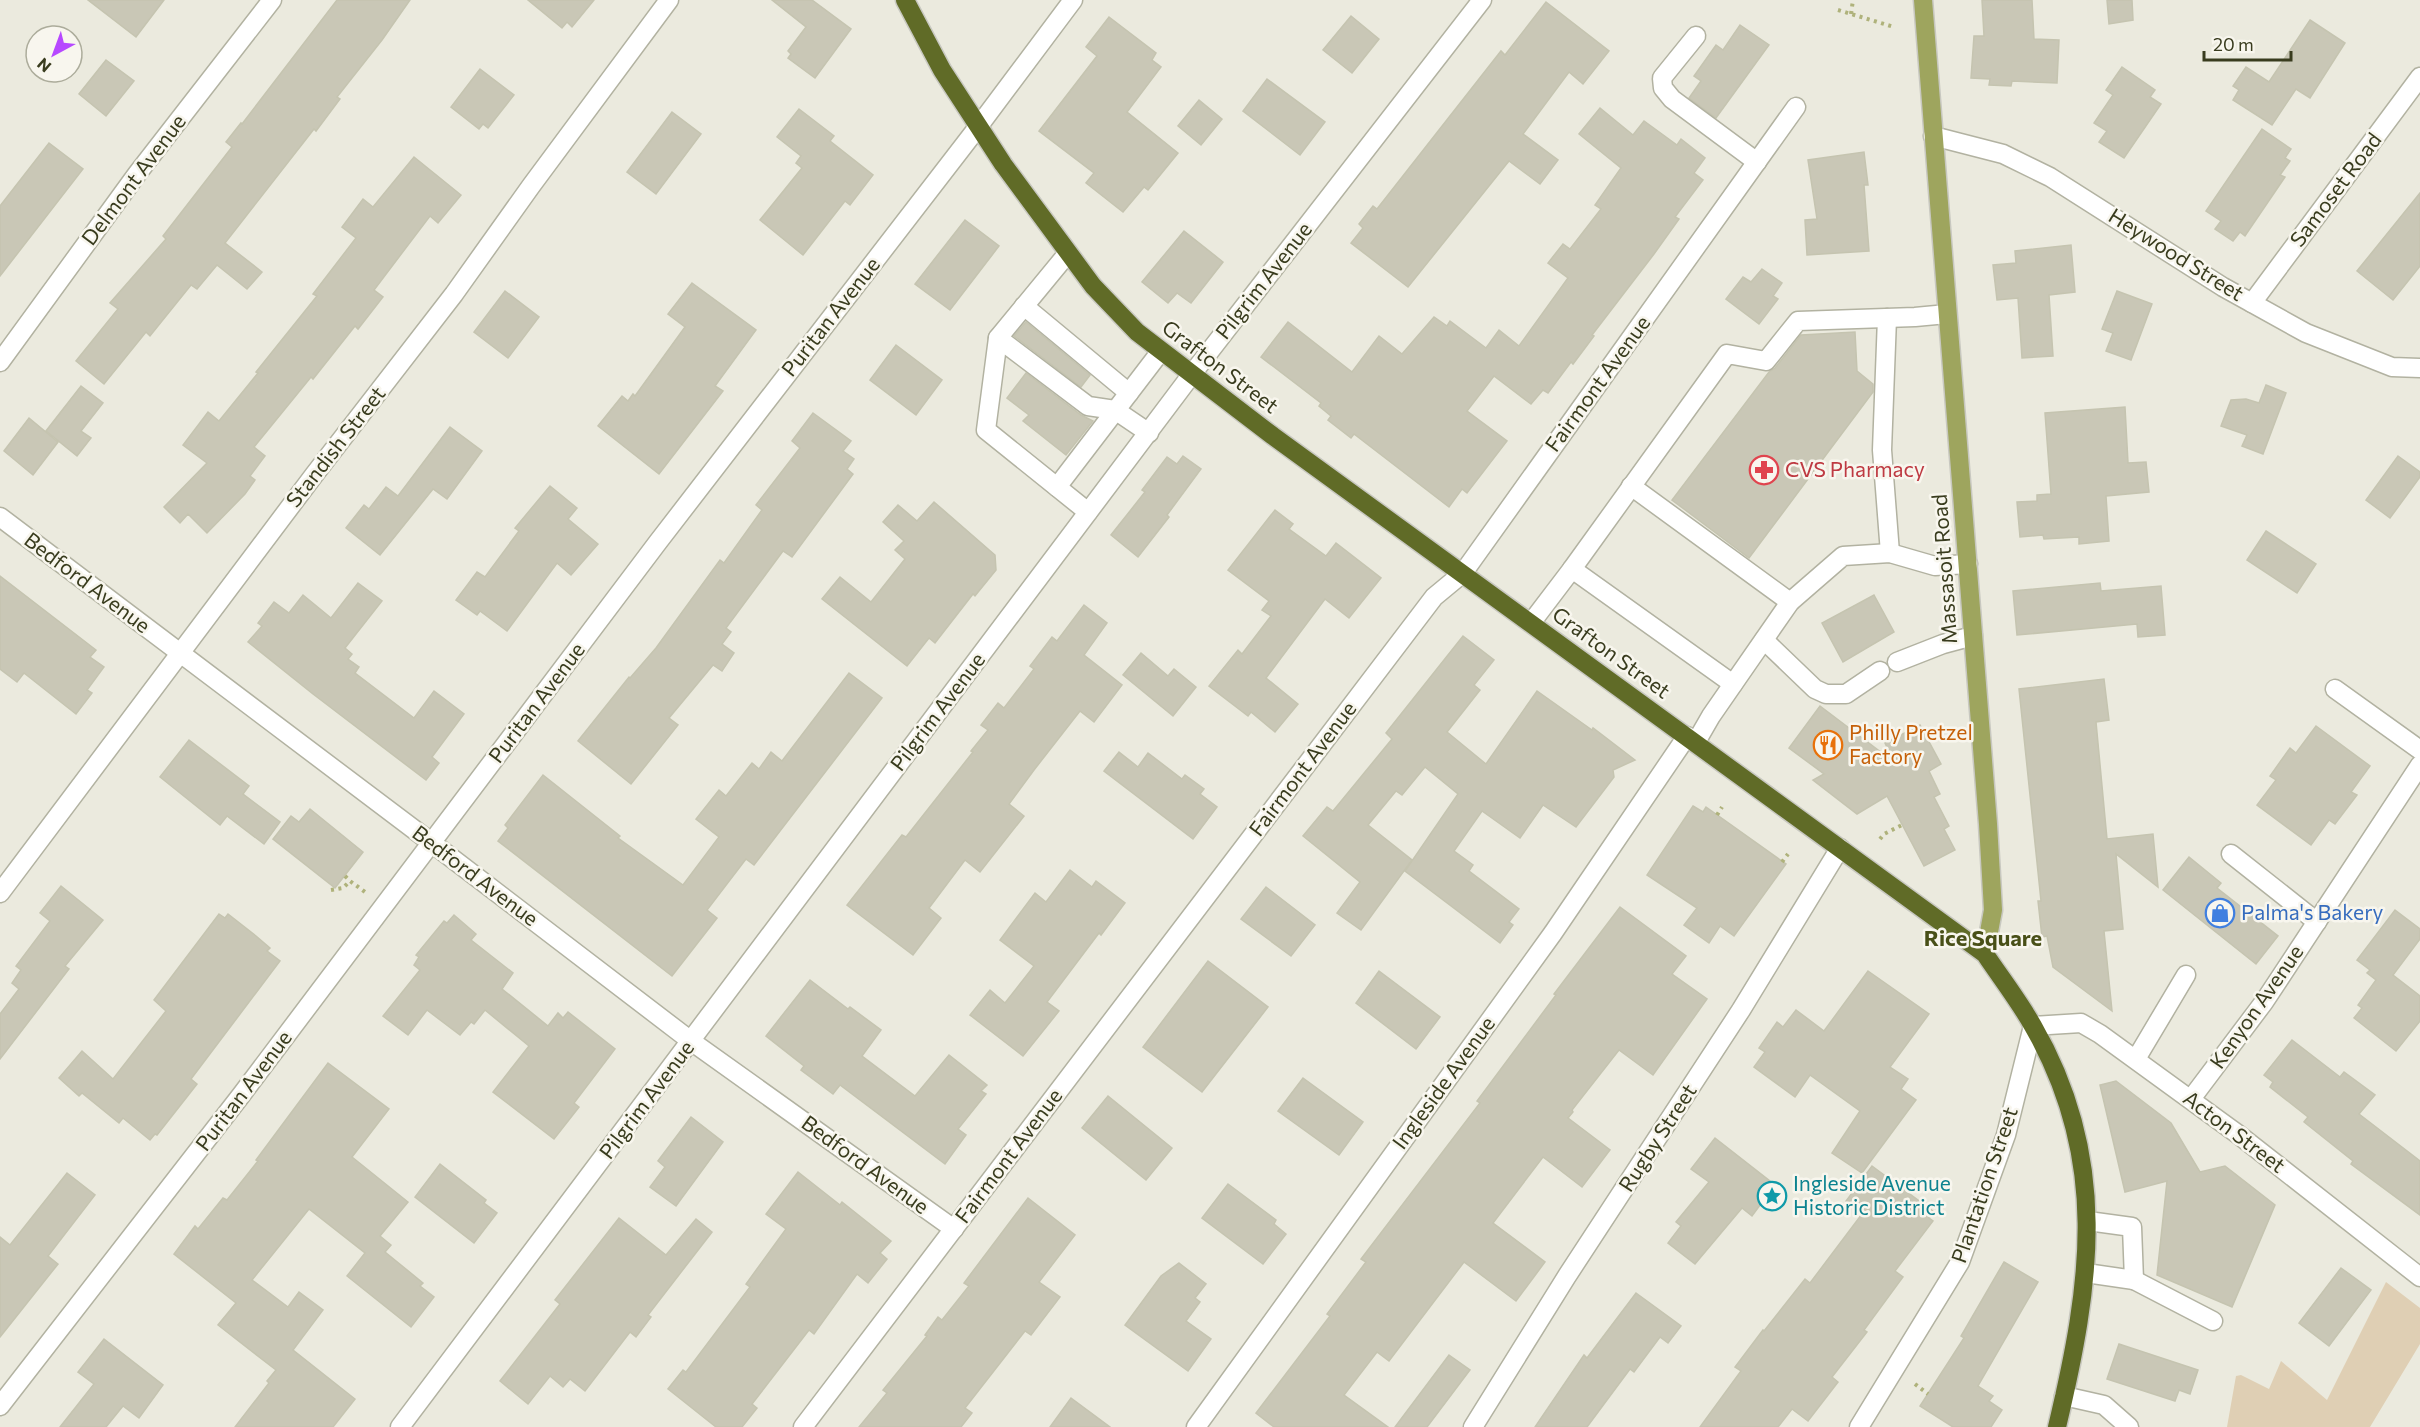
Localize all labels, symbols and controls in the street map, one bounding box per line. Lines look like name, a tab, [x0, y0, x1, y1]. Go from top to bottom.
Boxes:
north arrow	[24, 24, 84, 84]
scale bar	[2204, 24, 2291, 62]
text: 20 m	[2213, 33, 2254, 55]
text: N	[33, 55, 55, 77]
street label: Delmont Avenue	[75, 109, 190, 249]
street label: Samoset Road	[2284, 127, 2386, 251]
street label: Heywood Street	[2105, 202, 2249, 305]
street label: Pilgrim Avenue	[1209, 217, 1316, 343]
street label: Puritan Avenue	[776, 252, 884, 381]
street label: Fairmont Avenue	[1539, 310, 1654, 456]
street label: Grafton Street	[1158, 314, 1284, 418]
street label: Standish Street	[280, 381, 390, 511]
pharmacy icon: CVS Pharmacy	[1748, 454, 1780, 486]
place label: CVS Pharmacy	[1785, 456, 1925, 481]
street label: Massasoit Road	[1926, 493, 1961, 645]
street label: Bedford Avenue	[20, 526, 156, 637]
street label: Grafton Street	[1548, 601, 1676, 703]
street label: Puritan Avenue	[482, 637, 589, 767]
street label: Pilgrim Avenue	[884, 647, 989, 775]
street label: Fairmont Avenue	[1243, 696, 1361, 840]
place label: Philly Pretzel Factory	[1849, 719, 1973, 768]
restaurant icon: Philly Pretzel Factory	[1812, 729, 1844, 761]
street label: Bedford Avenue	[408, 819, 544, 930]
shop icon: Palma's Bakery	[2204, 897, 2236, 929]
place label: Palma's Bakery	[2241, 899, 2384, 924]
district label: Rice Square	[1924, 924, 2042, 951]
street label: Kenyon Avenue	[2204, 939, 2308, 1073]
street label: Ingleside Avenue	[1386, 1011, 1499, 1153]
street label: Puritan Avenue	[189, 1025, 296, 1155]
street label: Pilgrim Avenue	[593, 1035, 698, 1163]
street label: Rugby Street	[1613, 1079, 1701, 1196]
street label: Fairmont Avenue	[949, 1083, 1067, 1227]
street label: Acton Street	[2179, 1084, 2291, 1177]
street label: Plantation Street	[1945, 1103, 2022, 1266]
street label: Bedford Avenue	[797, 1109, 934, 1218]
place label: Ingleside Avenue Historic District	[1793, 1170, 1951, 1219]
place icon: Ingleside Avenue Historic District	[1756, 1180, 1788, 1212]

